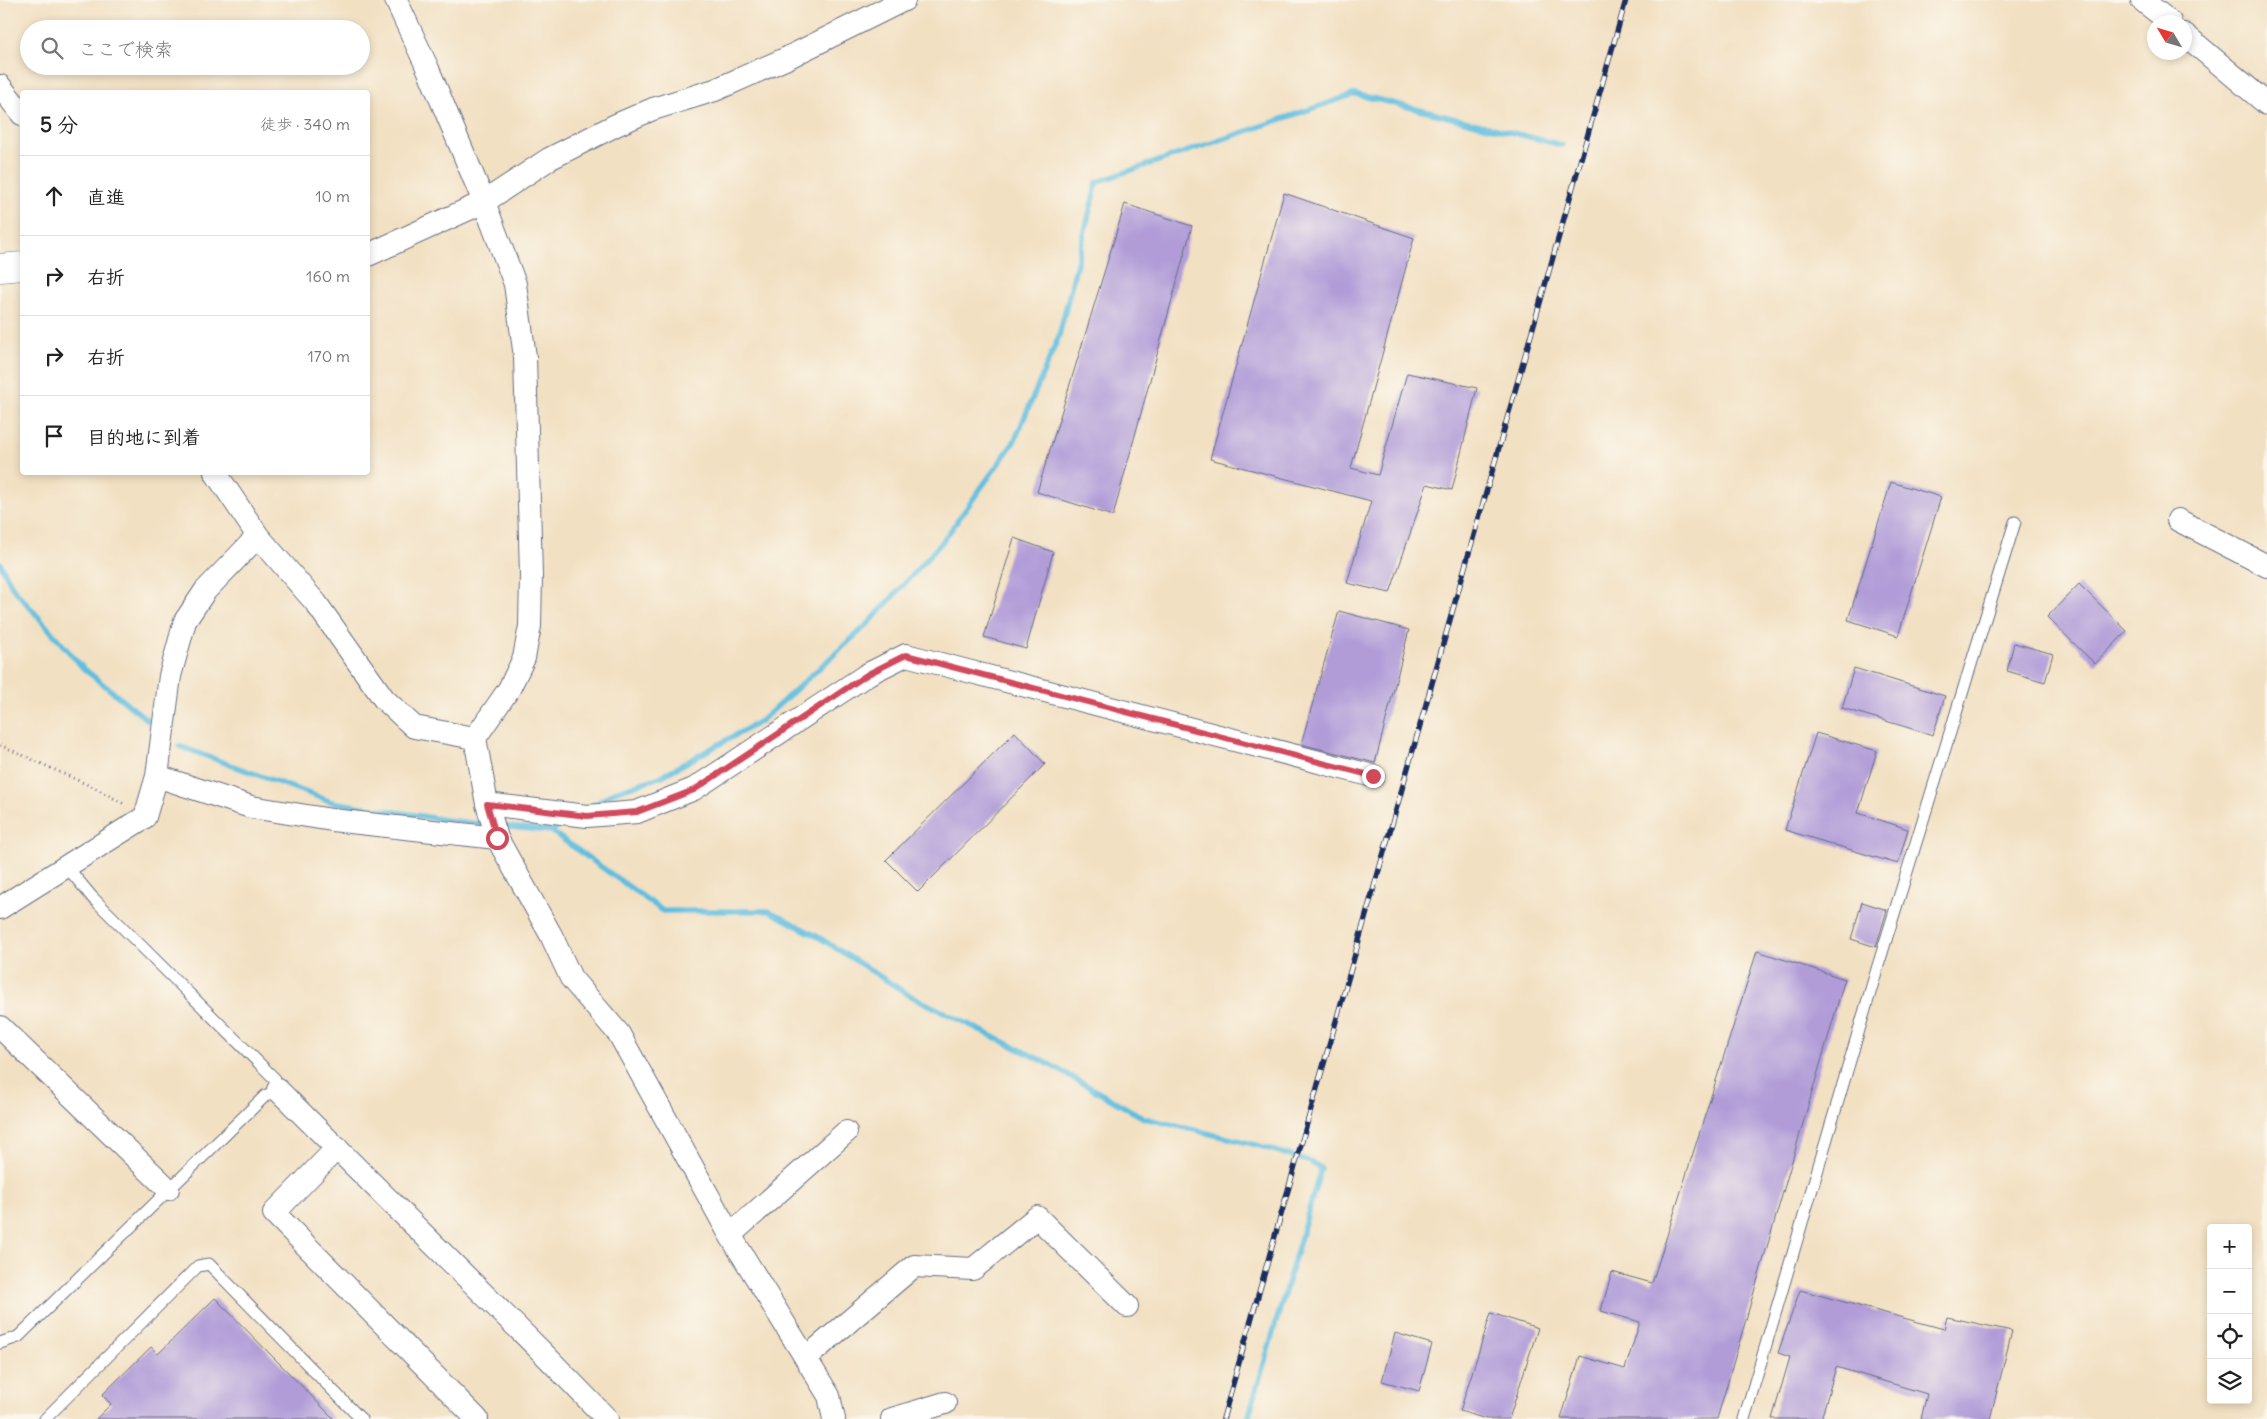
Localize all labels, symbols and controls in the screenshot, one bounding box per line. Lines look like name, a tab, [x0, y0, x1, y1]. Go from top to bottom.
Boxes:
north arrow	[2147, 15, 2192, 60]
search box	[20, 20, 370, 75]
icon: search	[38, 34, 66, 62]
text: ここで検索	[78, 37, 173, 61]
text: 5 分	[40, 111, 78, 138]
text: 徒歩 · 340 m	[260, 114, 350, 134]
icon: ahead	[40, 182, 68, 210]
text: 直進	[87, 185, 125, 209]
text: 10 m	[315, 186, 350, 206]
icon: right	[40, 262, 68, 290]
text: 右折	[87, 265, 125, 289]
text: 160 m	[306, 266, 350, 286]
icon: right	[40, 342, 68, 370]
text: 右折	[87, 345, 125, 369]
text: 170 m	[307, 346, 350, 366]
icon: arrive	[40, 422, 68, 450]
text: 目的地に到着	[87, 425, 201, 449]
route end	[1362, 765, 1385, 788]
route start	[486, 827, 509, 850]
map controls	[2207, 1224, 2252, 1404]
button: +	[2207, 1224, 2252, 1269]
button: −	[2207, 1269, 2252, 1314]
button: locate	[2207, 1314, 2252, 1359]
button: layers	[2207, 1359, 2252, 1404]

